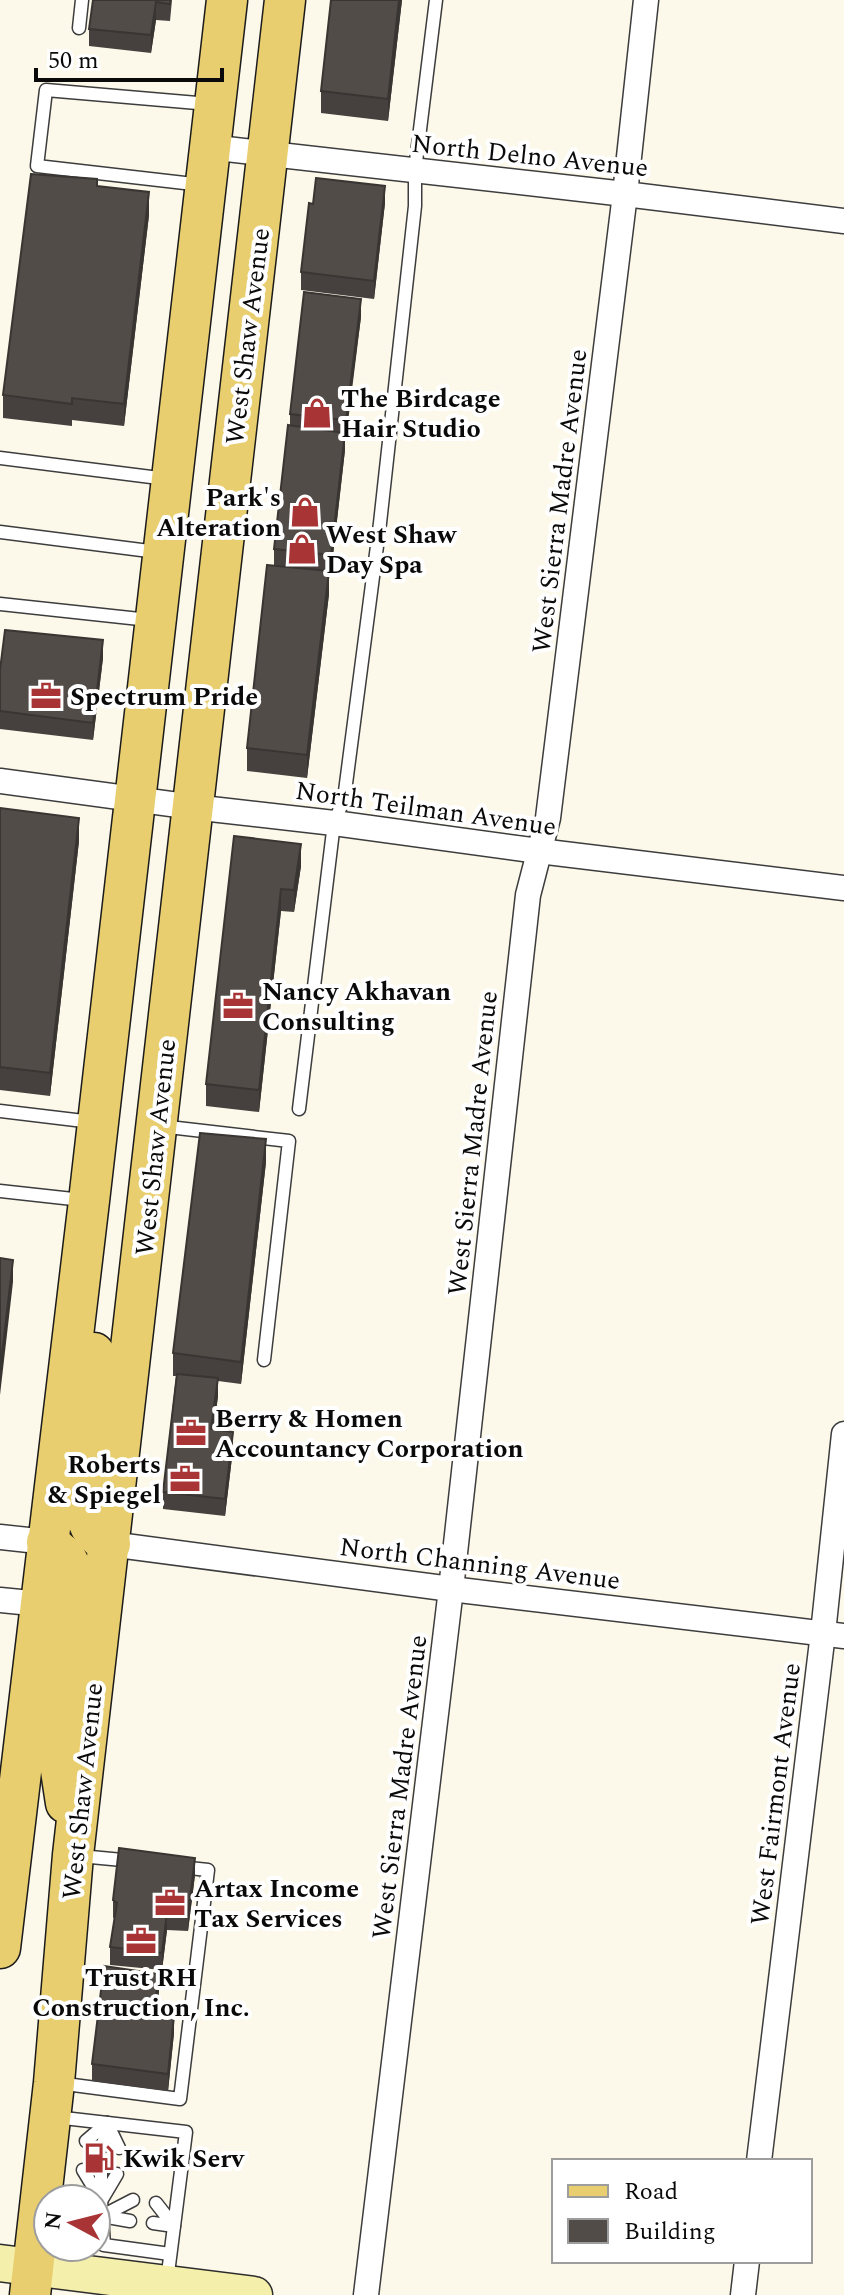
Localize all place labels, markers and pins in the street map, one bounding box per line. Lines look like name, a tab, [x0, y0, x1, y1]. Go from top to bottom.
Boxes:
place label: The Birdcage Hair Studio	[341, 379, 501, 449]
shop icon: The Birdcage Hair Studio	[300, 396, 334, 430]
place label: Park's Alteration	[156, 478, 281, 548]
shop icon: Park's Alteration	[288, 495, 322, 529]
place label: West Shaw Day Spa	[326, 515, 457, 585]
shop icon: West Shaw Day Spa	[285, 532, 319, 566]
place label: Spectrum Pride	[70, 677, 258, 717]
office icon: Spectrum Pride	[29, 679, 63, 713]
place label: Nancy Akhavan Consulting	[262, 972, 451, 1042]
office icon: Nancy Akhavan Consulting	[221, 989, 255, 1023]
place label: Berry & Homen Accountancy Corporation	[215, 1399, 524, 1469]
office icon: Berry & Homen Accountancy Corporation	[174, 1416, 208, 1450]
place label: Roberts & Spiegel	[48, 1445, 161, 1515]
office icon: Roberts & Spiegel	[168, 1462, 202, 1496]
place label: Artax Income Tax Services	[194, 1869, 359, 1939]
office icon: Artax Income Tax Services	[153, 1886, 187, 1920]
office icon: Trust RH Construction, Inc.	[124, 1924, 158, 1958]
place label: Trust RH Construction, Inc.	[32, 1958, 250, 2028]
place label: Kwik Serv	[123, 2139, 245, 2179]
fuel station icon: Kwik Serv	[82, 2141, 116, 2175]

